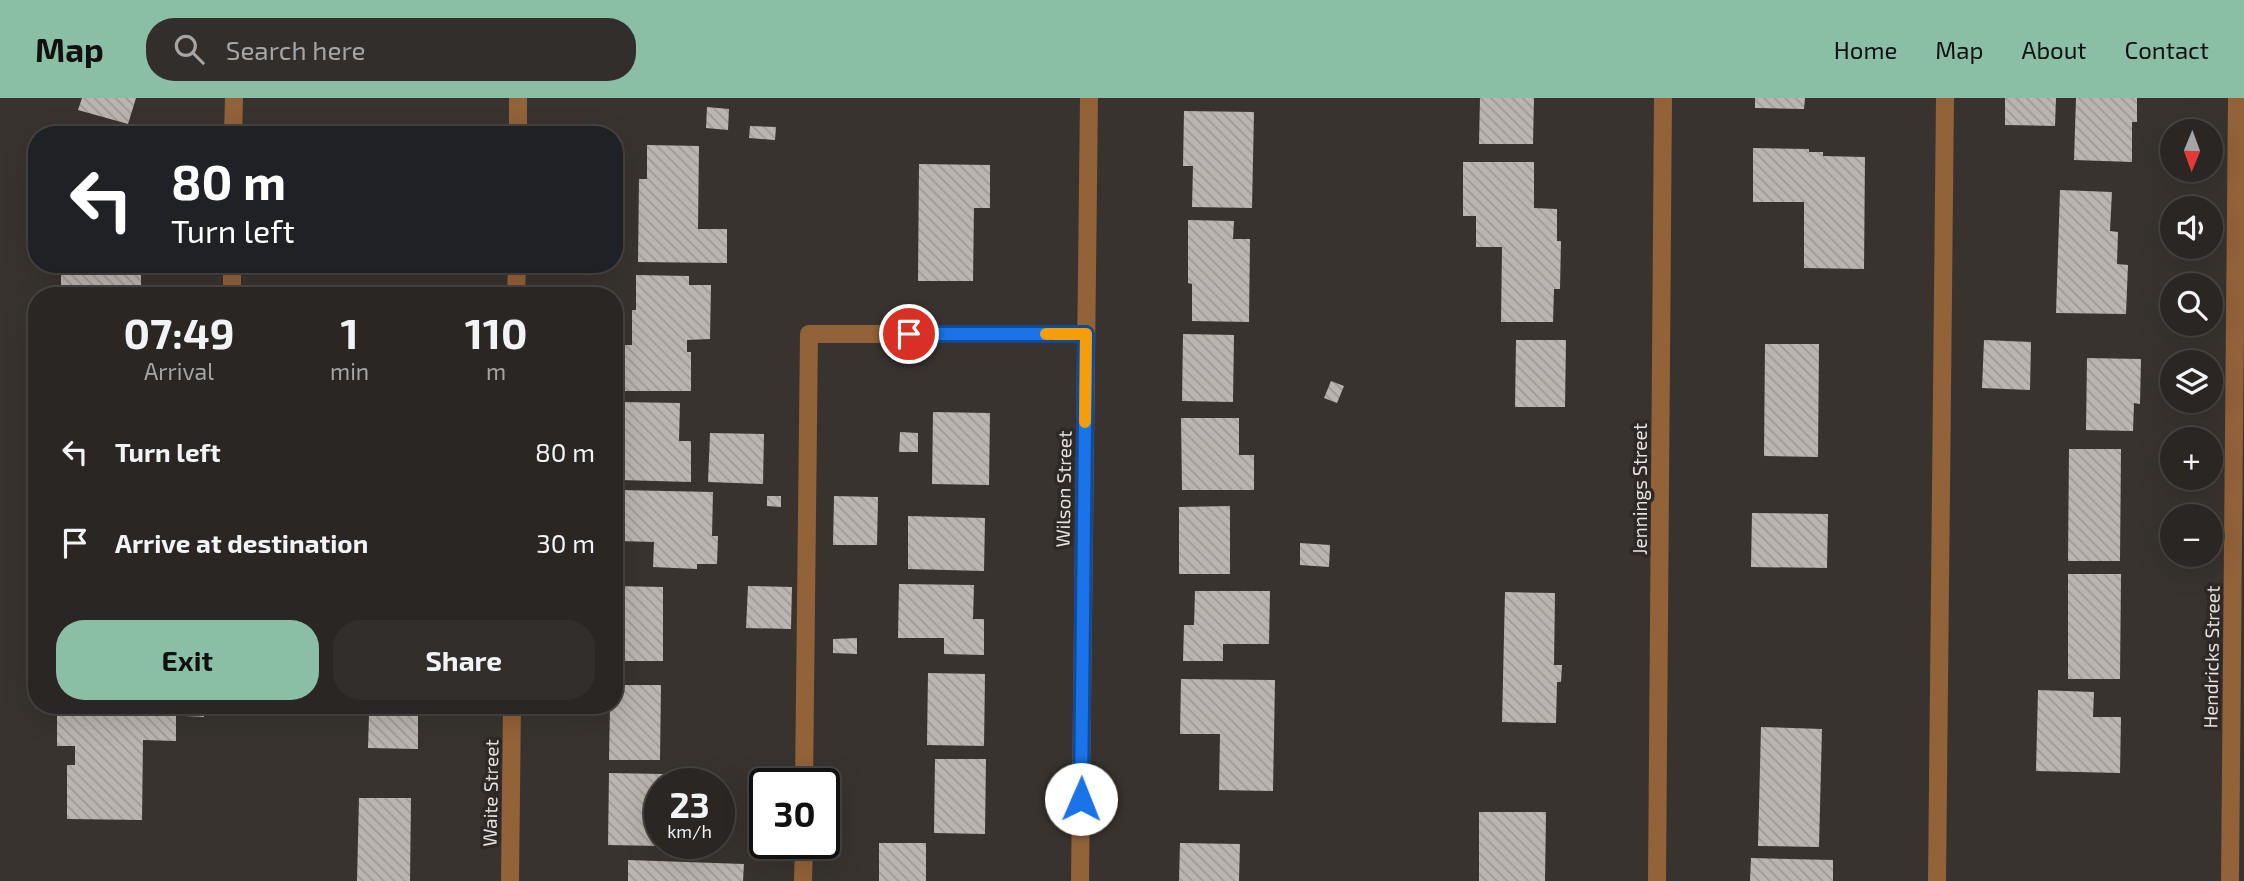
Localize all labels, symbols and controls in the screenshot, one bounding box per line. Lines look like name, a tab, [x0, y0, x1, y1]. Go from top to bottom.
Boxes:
search box	[146, 18, 636, 81]
text: Map	[35, 29, 104, 69]
icon: search	[170, 30, 208, 68]
text: Search here	[226, 34, 365, 65]
text: Home	[1834, 35, 1897, 64]
text: Map	[1935, 35, 1983, 64]
text: About	[2021, 35, 2087, 64]
text: Contact	[2125, 35, 2209, 64]
north arrow	[2160, 119, 2222, 182]
map controls	[2160, 119, 2223, 567]
text: 80 m	[171, 151, 286, 210]
icon: left	[56, 154, 147, 245]
button: sound	[2160, 196, 2223, 259]
text: Turn left	[171, 211, 295, 249]
button: search	[2160, 273, 2223, 336]
pin	[879, 304, 939, 364]
text: 07:49	[123, 307, 235, 357]
text: 1	[341, 307, 359, 357]
text: 110	[465, 307, 527, 357]
icon: arrive	[890, 315, 928, 353]
button: layers	[2160, 350, 2223, 413]
text: Arrival	[144, 357, 214, 385]
text: min	[330, 357, 369, 385]
text: m	[486, 357, 506, 385]
street label: Jennings Street	[1628, 423, 1651, 555]
button: +	[2160, 427, 2223, 490]
street label: Wilson Street	[1050, 430, 1076, 548]
icon: left	[56, 433, 94, 471]
text: Turn left	[115, 436, 221, 467]
text: 80 m	[535, 436, 595, 467]
button: −	[2160, 504, 2223, 567]
icon: arrive	[56, 524, 94, 562]
text: Arrive at destination	[115, 527, 368, 558]
text: 30 m	[536, 527, 595, 558]
street label: Hendricks Street	[2198, 585, 2224, 729]
button: Exit	[56, 620, 319, 700]
button: Share	[333, 620, 595, 700]
street label: Waite Street	[478, 739, 502, 847]
position arrow	[1044, 762, 1118, 836]
speed limit sign: 30	[749, 768, 840, 859]
text: 23	[669, 783, 710, 825]
text: km/h	[667, 820, 712, 842]

